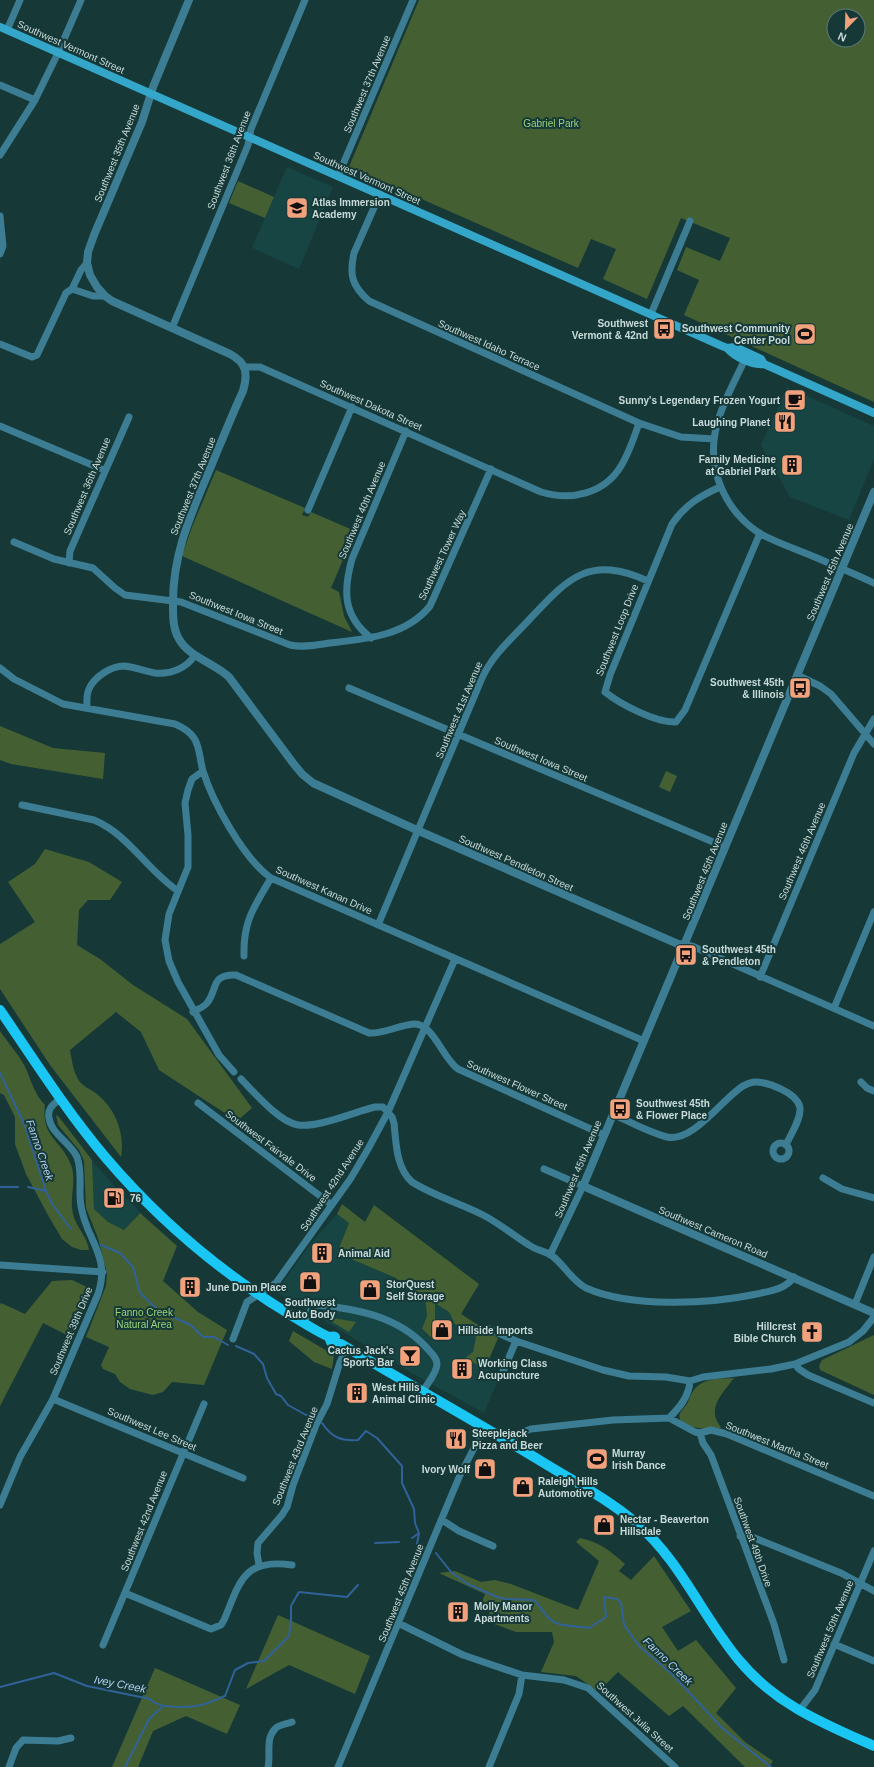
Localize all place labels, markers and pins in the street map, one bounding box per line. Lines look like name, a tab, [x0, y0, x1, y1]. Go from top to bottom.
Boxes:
school or university icon: Atlas Immersion Academy	[284, 195, 310, 221]
place label: Atlas Immersion Academy	[312, 197, 390, 220]
bus stop icon: Southwest Vermont & 42nd	[651, 316, 677, 342]
place label: Southwest Vermont & 42nd	[572, 318, 649, 341]
sports icon: Southwest Community Center Pool	[792, 321, 818, 347]
place label: Southwest Community Center Pool	[682, 323, 790, 346]
cafe icon: Sunny's Legendary Frozen Yogurt	[782, 387, 808, 413]
place label: Sunny's Legendary Frozen Yogurt	[619, 395, 781, 406]
restaurant icon: Laughing Planet	[772, 409, 798, 435]
place label: Laughing Planet	[692, 417, 771, 428]
building icon: Family Medicine at Gabriel Park	[779, 452, 805, 478]
place label: Family Medicine at Gabriel Park	[699, 454, 776, 477]
bus stop icon: Southwest 45th & Illinois	[787, 675, 813, 701]
place label: Southwest 45th & Illinois	[710, 677, 784, 700]
bus stop icon: Southwest 45th & Pendleton	[673, 942, 699, 968]
place label: Southwest 45th & Pendleton	[702, 944, 776, 967]
bus stop icon: Southwest 45th & Flower Place	[607, 1096, 633, 1122]
place label: Southwest 45th & Flower Place	[636, 1098, 710, 1121]
fuel station icon: 76	[101, 1185, 127, 1211]
place label: 76	[130, 1193, 142, 1204]
building icon: Animal Aid	[309, 1240, 335, 1266]
place label: Animal Aid	[338, 1248, 390, 1259]
shop icon: Southwest Auto Body	[297, 1269, 323, 1295]
building icon: June Dunn Place	[177, 1274, 203, 1300]
shop icon: StorQuest Self Storage	[357, 1277, 383, 1303]
place label: StorQuest Self Storage	[386, 1279, 445, 1302]
place label: June Dunn Place	[206, 1282, 287, 1293]
place label: Southwest Auto Body	[285, 1297, 336, 1320]
shop icon: Hillside Imports	[429, 1317, 455, 1343]
church icon: Hillcrest Bible Church	[799, 1319, 825, 1345]
place label: Hillcrest Bible Church	[734, 1321, 797, 1344]
place label: Hillside Imports	[458, 1325, 533, 1336]
bar icon: Cactus Jack's Sports Bar	[397, 1343, 423, 1369]
place label: Cactus Jack's Sports Bar	[328, 1345, 394, 1368]
building icon: Working Class Acupuncture	[449, 1356, 475, 1382]
place label: Working Class Acupuncture	[478, 1358, 548, 1381]
building icon: West Hills Animal Clinic	[344, 1380, 370, 1406]
place label: West Hills Animal Clinic	[372, 1382, 436, 1405]
restaurant icon: Steeplejack Pizza and Beer	[443, 1426, 469, 1452]
place label: Steeplejack Pizza and Beer	[472, 1428, 543, 1451]
sports icon: Murray Irish Dance	[584, 1446, 610, 1472]
place label: Murray Irish Dance	[612, 1448, 666, 1471]
shop icon: Ivory Wolf	[472, 1456, 498, 1482]
place label: Ivory Wolf	[422, 1464, 471, 1475]
shop icon: Raleigh Hills Automotive	[510, 1474, 536, 1500]
place label: Raleigh Hills Automotive	[538, 1476, 598, 1499]
shop icon: Nectar - Beaverton Hillsdale	[591, 1512, 617, 1538]
place label: Nectar - Beaverton Hillsdale	[620, 1514, 709, 1537]
building icon: Molly Manor Apartments	[445, 1599, 471, 1625]
place label: Molly Manor Apartments	[474, 1601, 532, 1624]

